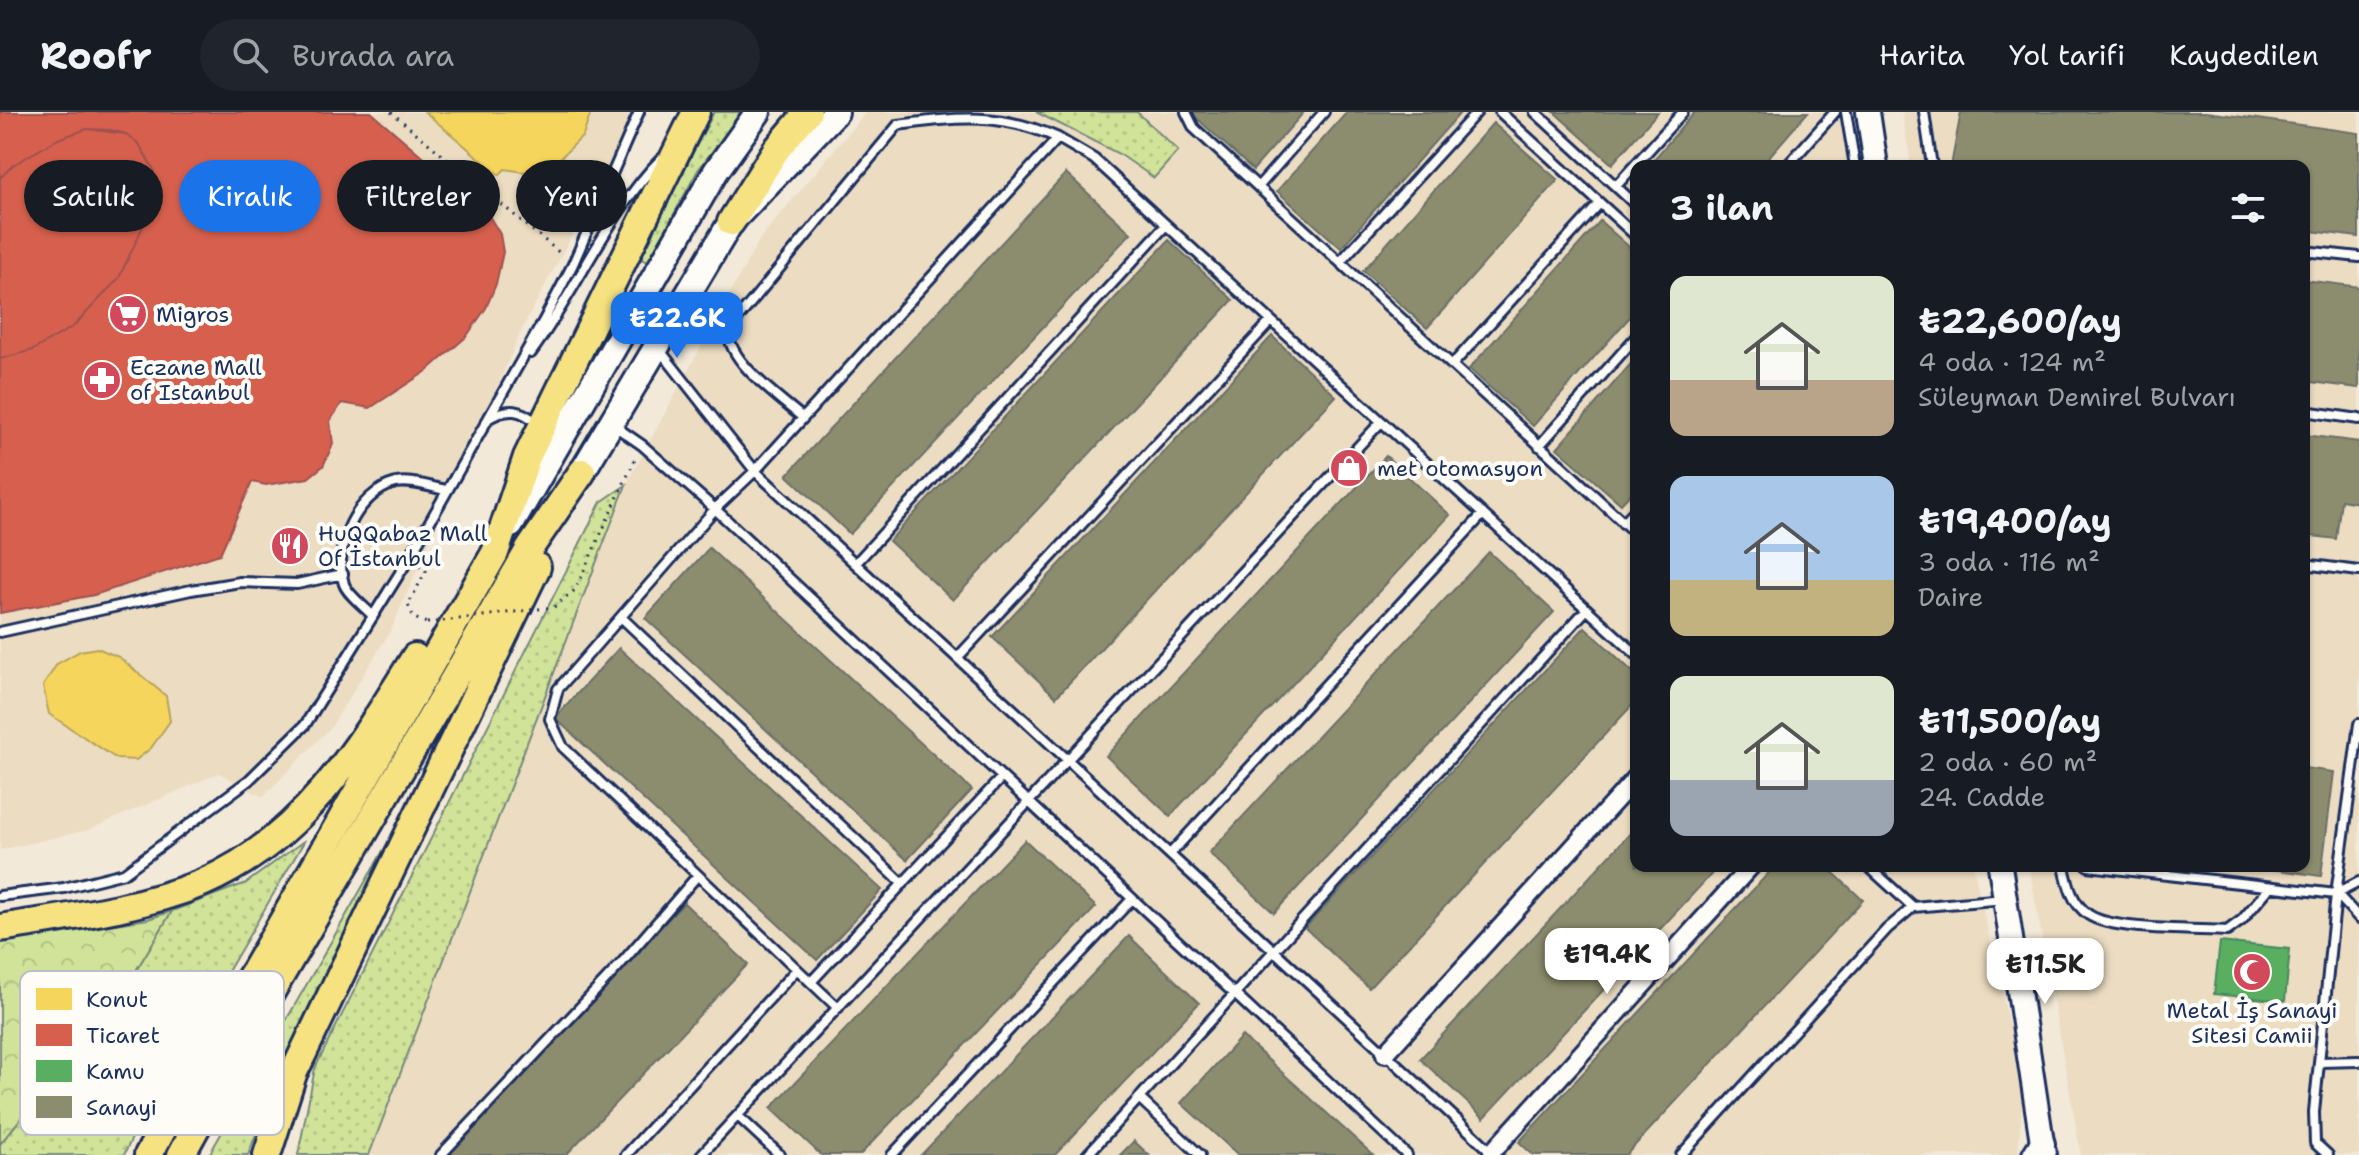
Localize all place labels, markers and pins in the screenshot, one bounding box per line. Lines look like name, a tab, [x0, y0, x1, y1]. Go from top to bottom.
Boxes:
pin: ₺22.6K	[612, 292, 742, 360]
supermarket icon: Migros	[107, 293, 149, 335]
place label: Migros	[156, 300, 229, 329]
place label: Eczane Mall of Istanbul	[130, 353, 262, 407]
pharmacy icon: Eczane Mall of Istanbul	[81, 359, 123, 401]
shop icon: met otomasyon	[1328, 447, 1370, 489]
place label: met otomasyon	[1377, 454, 1543, 483]
place label: HuQQabaz Mall Of İstanbul	[318, 519, 488, 573]
restaurant icon: HuQQabaz Mall Of İstanbul	[269, 525, 311, 567]
pin: ₺19.4K	[1542, 928, 1672, 996]
pin: ₺11.5K	[1980, 938, 2110, 1006]
mosque icon: Metal İş Sanayi Sitesi Camii	[2231, 951, 2273, 993]
place label: Metal İş Sanayi Sitesi Camii	[2166, 996, 2338, 1050]

